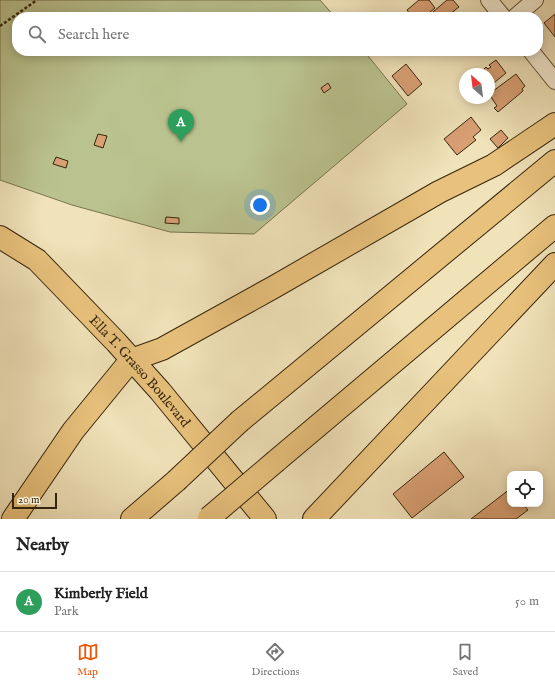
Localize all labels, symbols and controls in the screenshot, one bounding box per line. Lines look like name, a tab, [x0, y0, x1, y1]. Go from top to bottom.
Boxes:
search box	[12, 12, 543, 56]
icon: search	[26, 23, 48, 45]
text: Search here	[58, 25, 129, 44]
north arrow	[459, 68, 495, 104]
pin: A	[168, 109, 194, 142]
your location	[250, 195, 270, 215]
street label: Ella T. Grasso Boulevard	[85, 312, 194, 432]
map controls	[507, 471, 543, 507]
button: locate	[507, 471, 543, 507]
scale bar	[12, 491, 57, 510]
text: 20 m	[18, 493, 39, 507]
text: Nearby	[16, 535, 69, 556]
text: Kimberly Field	[54, 584, 148, 603]
text: A	[25, 593, 33, 610]
text: 50 m	[515, 593, 539, 610]
text: Park	[54, 603, 79, 620]
tab: Map	[77, 641, 99, 679]
tab: Directions	[252, 641, 299, 679]
tab: Saved	[452, 641, 478, 679]

